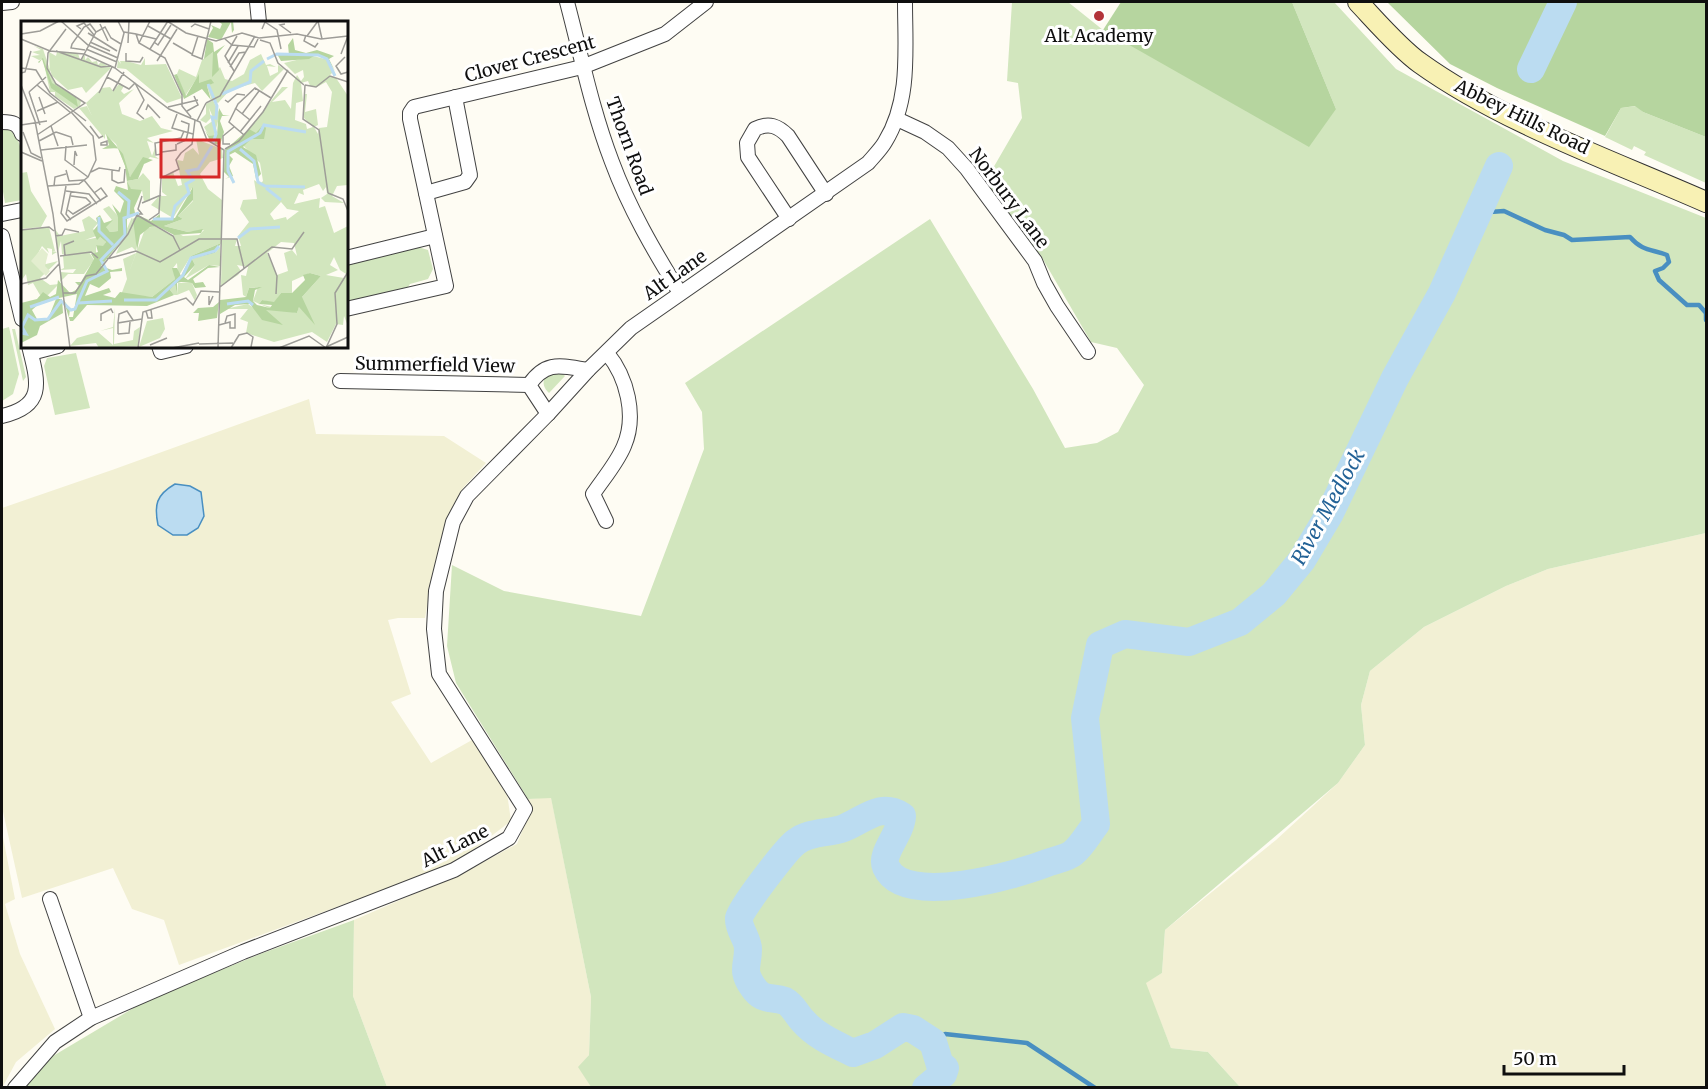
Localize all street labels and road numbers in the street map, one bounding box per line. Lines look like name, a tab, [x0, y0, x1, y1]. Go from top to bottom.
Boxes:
street label: Clover Crescent	[462, 30, 598, 87]
street label: Abbey Hills Road	[1450, 74, 1593, 159]
street label: Thorn Road	[601, 94, 658, 198]
street label: Norbury Lane	[964, 143, 1055, 252]
street label: Alt Lane	[638, 244, 711, 305]
street label: Summerfield View	[355, 352, 516, 377]
street label: Alt Lane	[416, 819, 492, 873]

